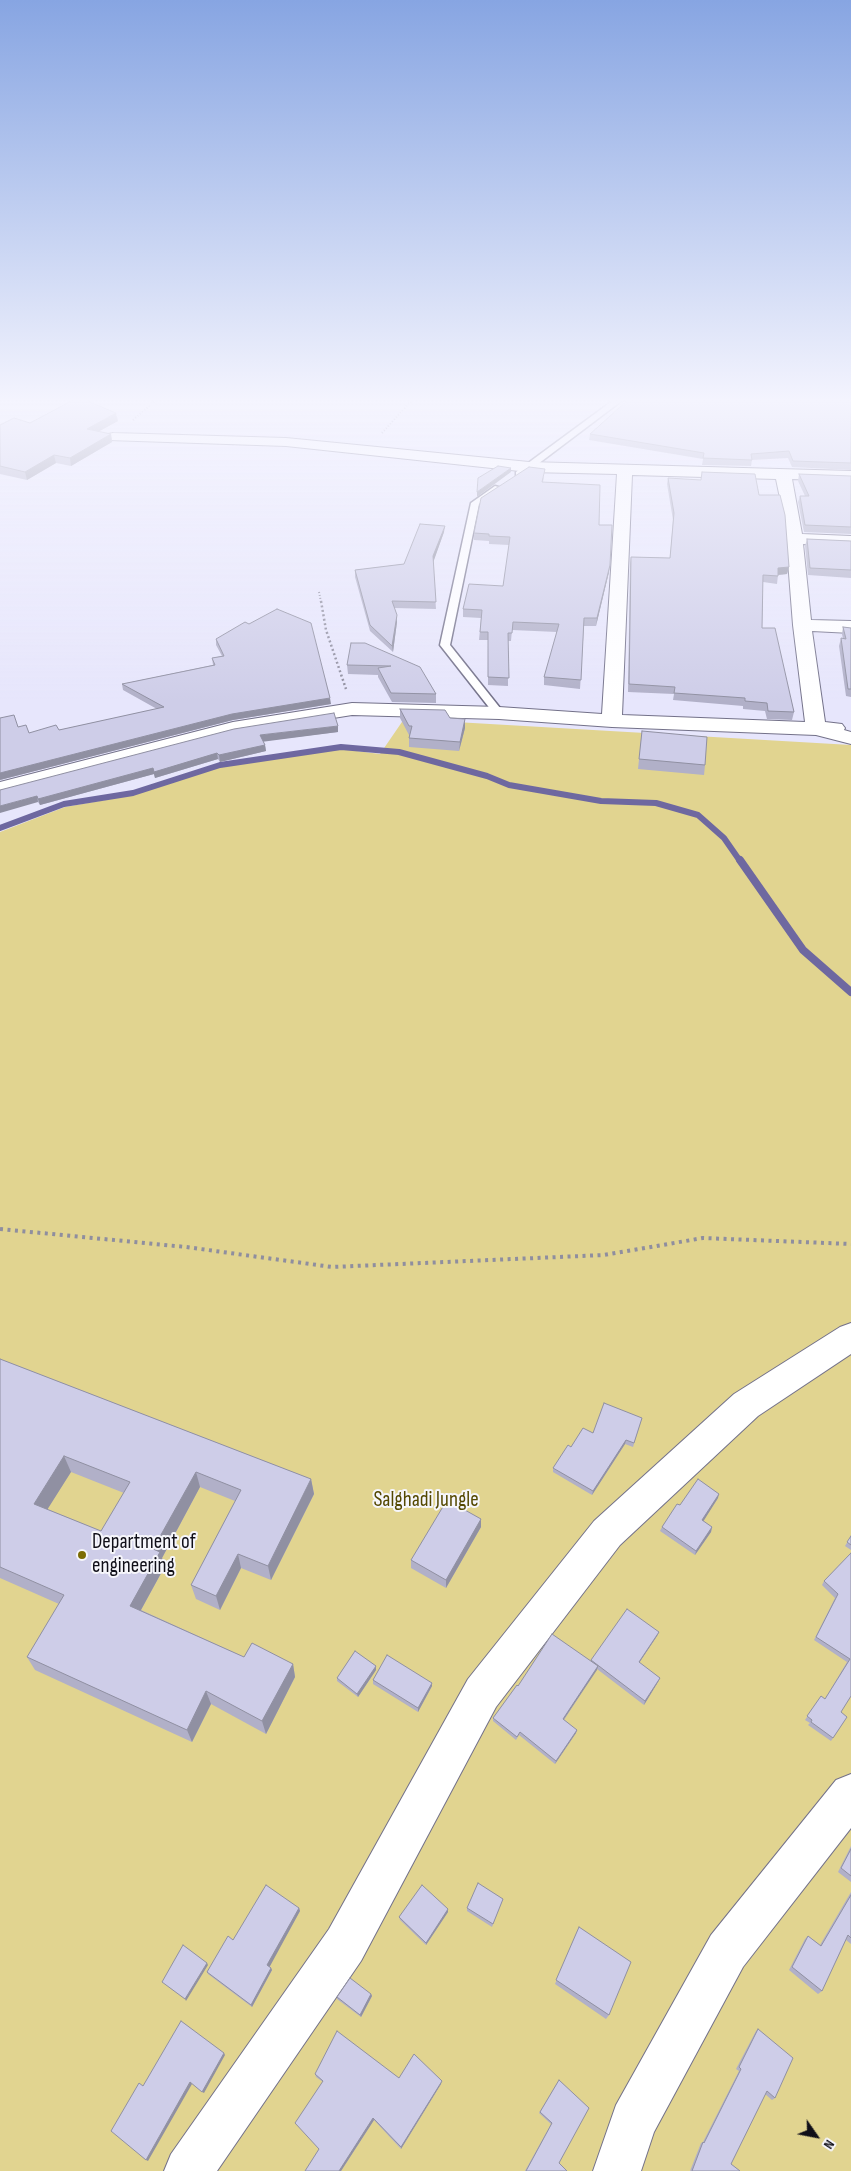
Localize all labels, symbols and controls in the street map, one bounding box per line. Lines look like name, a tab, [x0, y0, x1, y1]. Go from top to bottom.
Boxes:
park label: Salghadi Jungle	[373, 1488, 479, 1514]
place label: Department of engineering	[92, 1530, 196, 1580]
marker: Department of engineering	[76, 1549, 88, 1561]
north arrow	[791, 2111, 841, 2161]
text: N	[820, 2137, 838, 2152]

